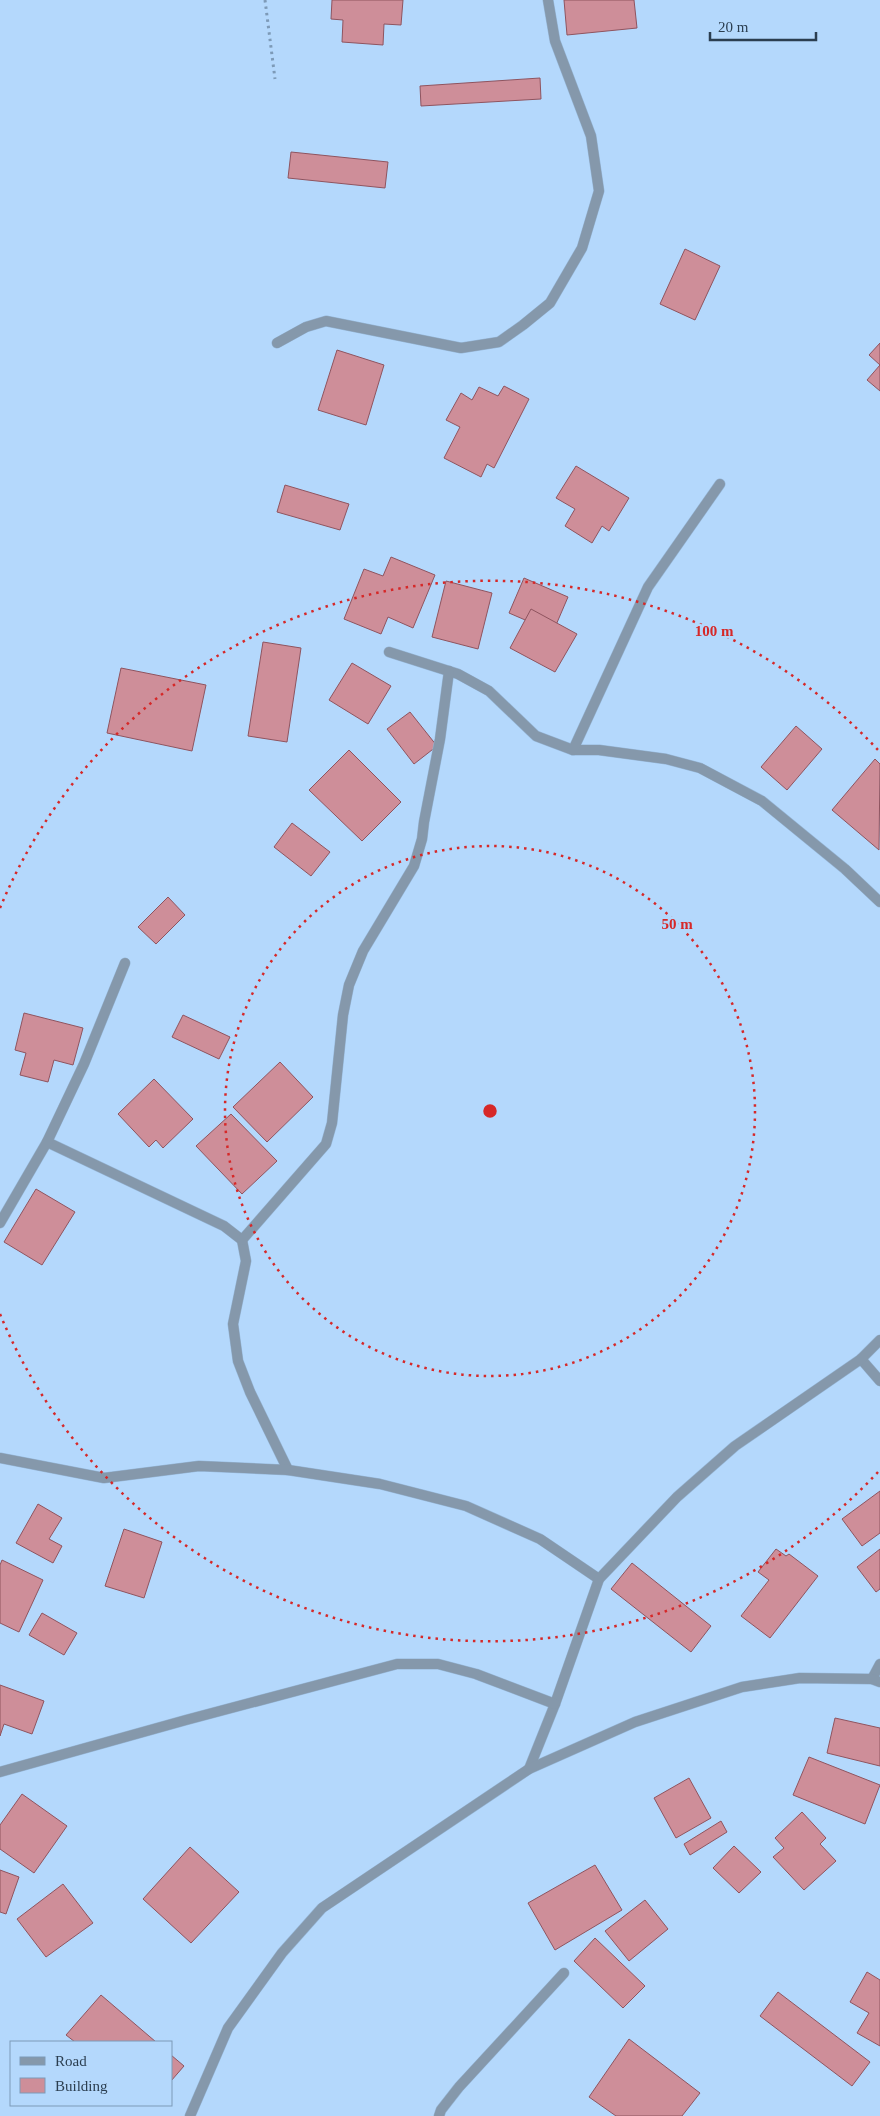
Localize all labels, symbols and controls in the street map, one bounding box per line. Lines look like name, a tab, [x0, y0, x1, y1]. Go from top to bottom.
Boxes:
scale bar	[710, 10, 816, 42]
text: 20 m	[718, 19, 749, 35]
text: 100 m	[695, 623, 734, 639]
text: 50 m	[661, 916, 693, 932]
centre of rings	[481, 1102, 499, 1120]
legend	[10, 2041, 172, 2106]
text: Road	[55, 2053, 87, 2069]
text: Building	[55, 2078, 108, 2094]

